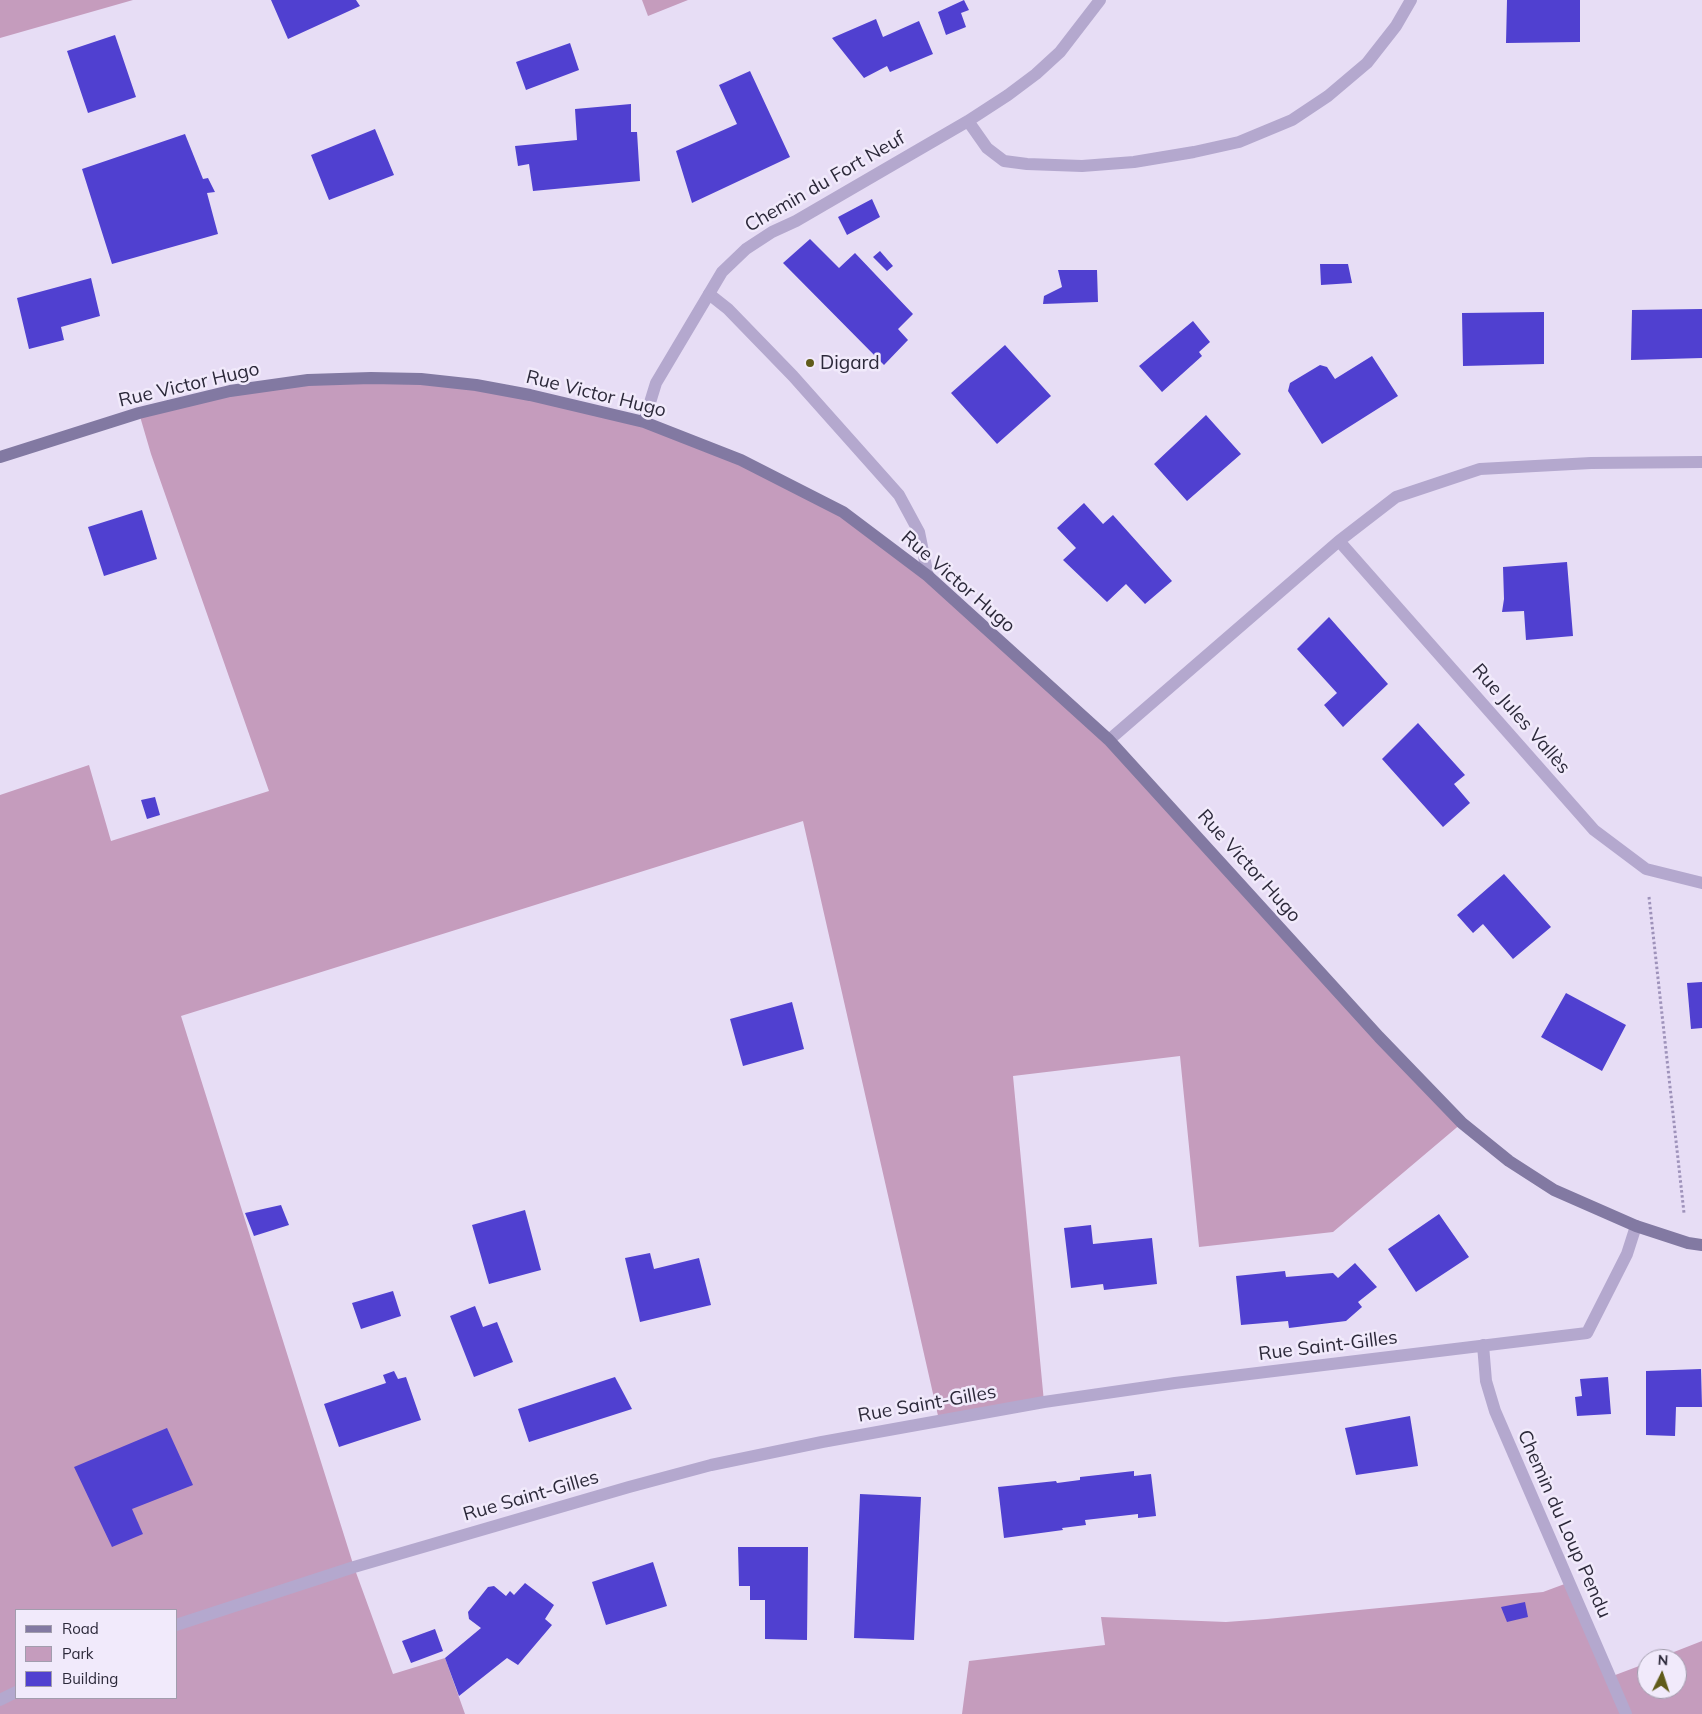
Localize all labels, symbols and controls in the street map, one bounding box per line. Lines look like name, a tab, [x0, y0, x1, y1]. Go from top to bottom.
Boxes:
street label: Chemin du Fort Neuf	[741, 127, 909, 237]
place label: Digard	[820, 352, 880, 374]
marker: Digard	[804, 357, 816, 369]
street label: Rue Victor Hugo	[116, 358, 262, 412]
street label: Rue Victor Hugo	[524, 366, 668, 422]
street label: Rue Victor Hugo	[896, 526, 1020, 638]
street label: Rue Jules Vallès	[1467, 659, 1575, 779]
street label: Rue Victor Hugo	[1192, 805, 1306, 927]
street label: Rue Saint-Gilles	[1257, 1326, 1399, 1366]
street label: Rue Saint-Gilles	[856, 1381, 998, 1427]
street label: Chemin du Loup Pendu	[1512, 1427, 1616, 1621]
street label: Rue Saint-Gilles	[461, 1466, 601, 1526]
legend	[15, 1609, 178, 1699]
text: Road	[62, 1619, 99, 1638]
text: Park	[62, 1644, 94, 1663]
north arrow	[1637, 1649, 1687, 1699]
text: N	[1657, 1651, 1669, 1669]
text: Building	[62, 1669, 118, 1688]

